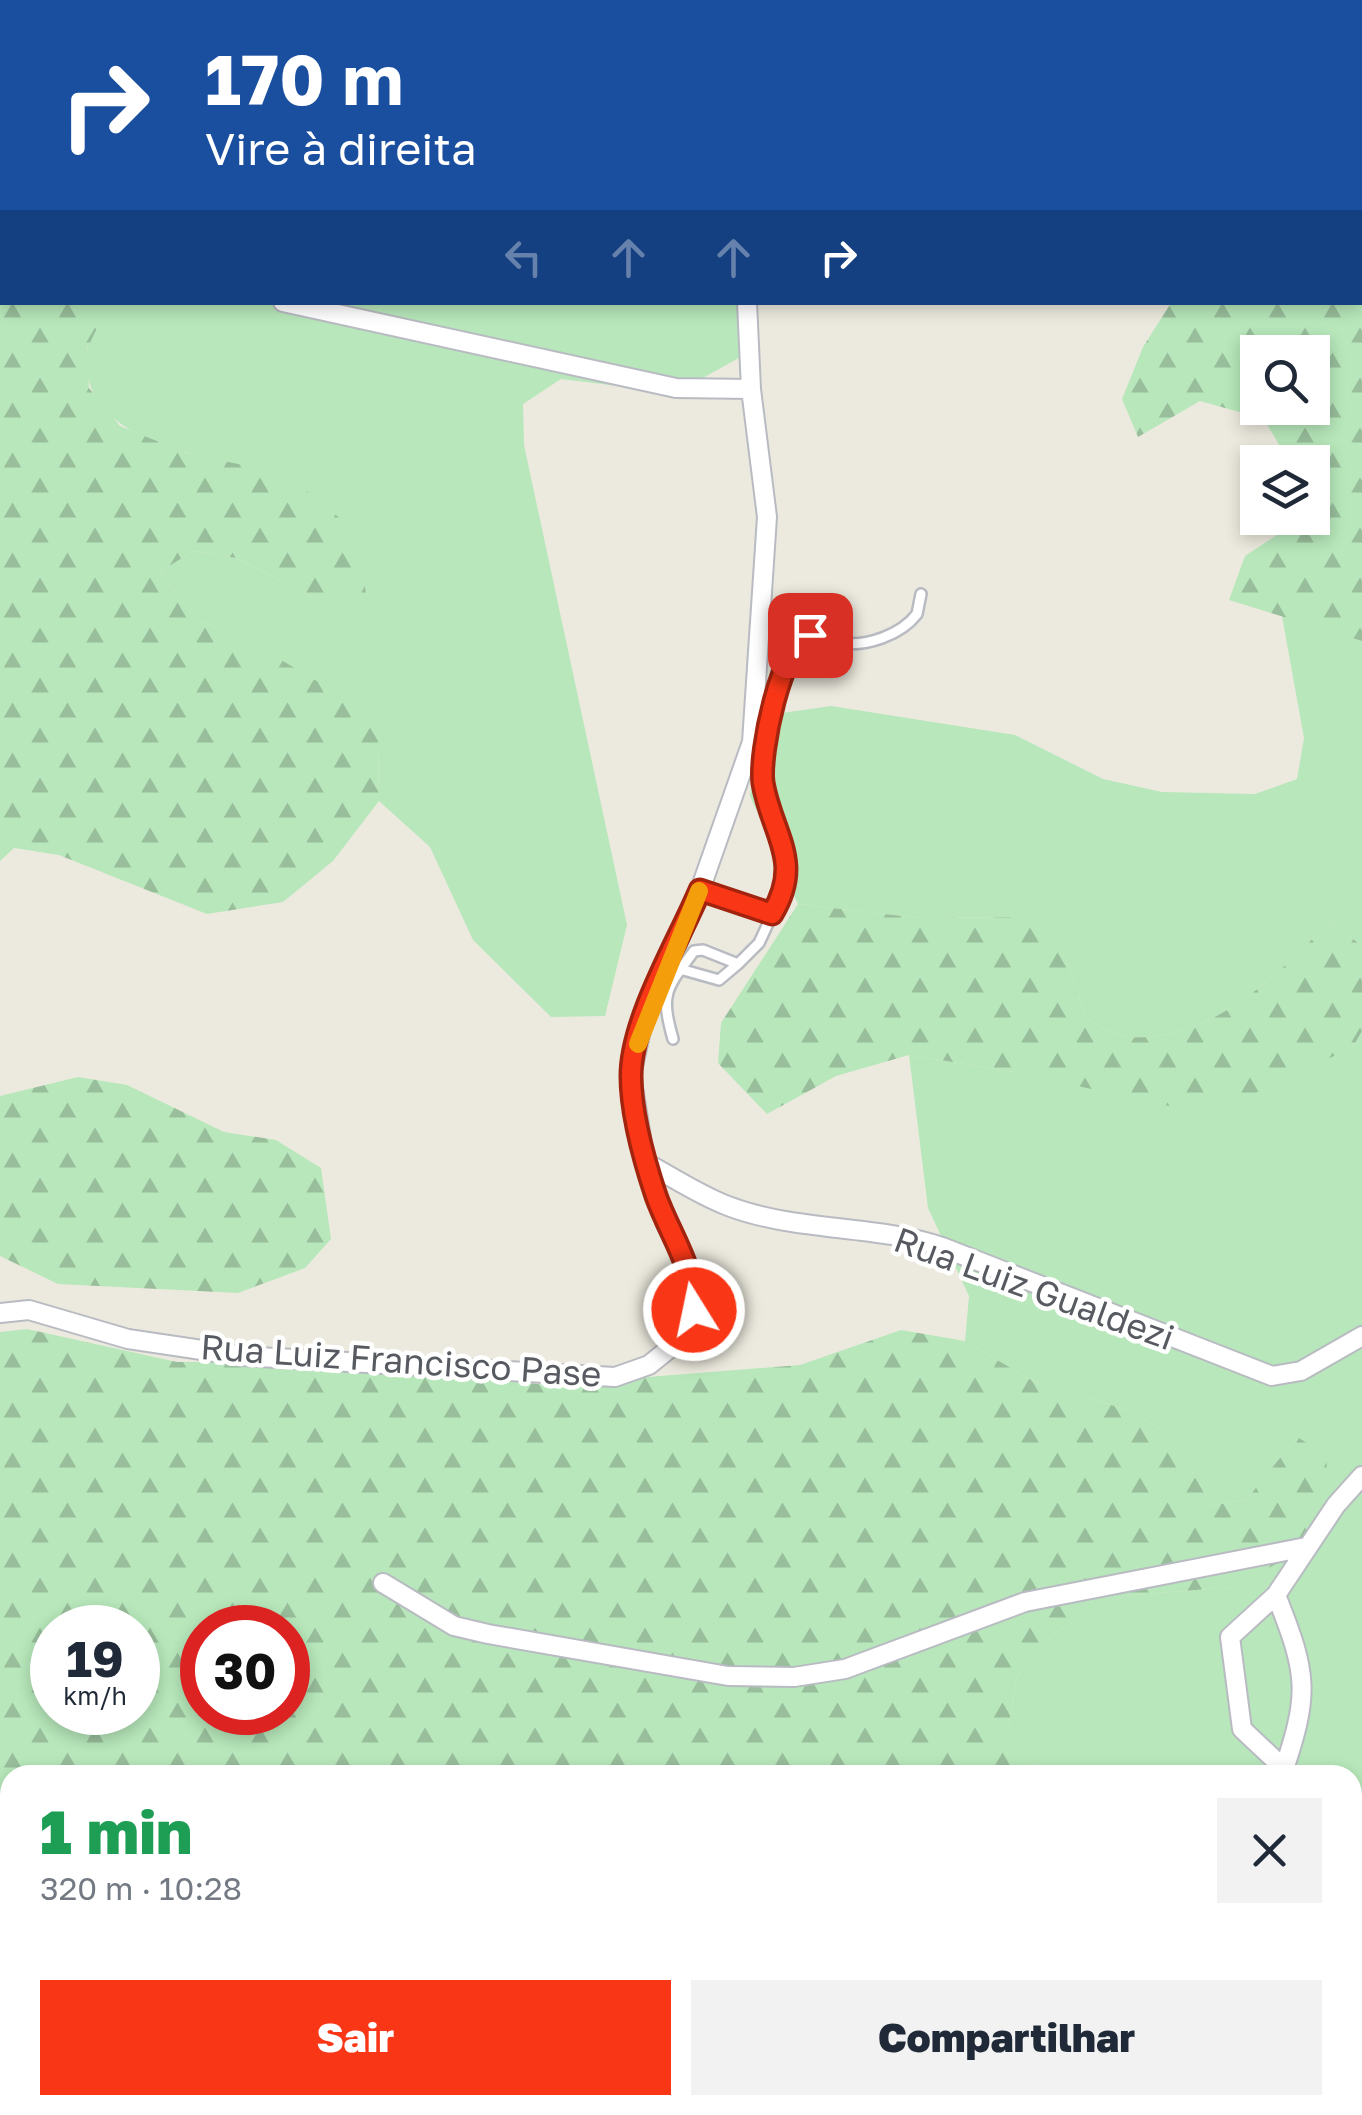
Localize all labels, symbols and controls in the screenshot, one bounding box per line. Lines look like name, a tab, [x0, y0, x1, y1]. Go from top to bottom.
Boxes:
text: 170 m	[205, 36, 403, 120]
icon: right	[40, 40, 170, 170]
text: Vire à direita	[205, 121, 477, 175]
icon: left	[496, 230, 551, 285]
icon: ahead	[601, 230, 656, 285]
icon: ahead	[706, 230, 761, 285]
icon: right	[811, 230, 866, 285]
map controls	[1240, 335, 1330, 535]
button: search	[1240, 335, 1330, 425]
button: layers	[1240, 445, 1330, 535]
pin	[768, 593, 853, 678]
icon: arrive	[783, 608, 838, 663]
street label: Rua Luiz Gualdezi	[889, 1218, 1180, 1358]
position arrow	[642, 1258, 746, 1362]
street label: Rua Luiz Francisco Pase	[199, 1325, 603, 1395]
speed limit sign: 30	[180, 1605, 310, 1735]
text: 19	[66, 1628, 124, 1688]
text: km/h	[63, 1680, 127, 1711]
text: 1 min	[40, 1795, 192, 1867]
button: close	[1217, 1798, 1322, 1903]
text: 320 m · 10:28	[40, 1869, 242, 1907]
button: Sair	[40, 1980, 671, 2095]
button: Compartilhar	[691, 1980, 1322, 2095]

